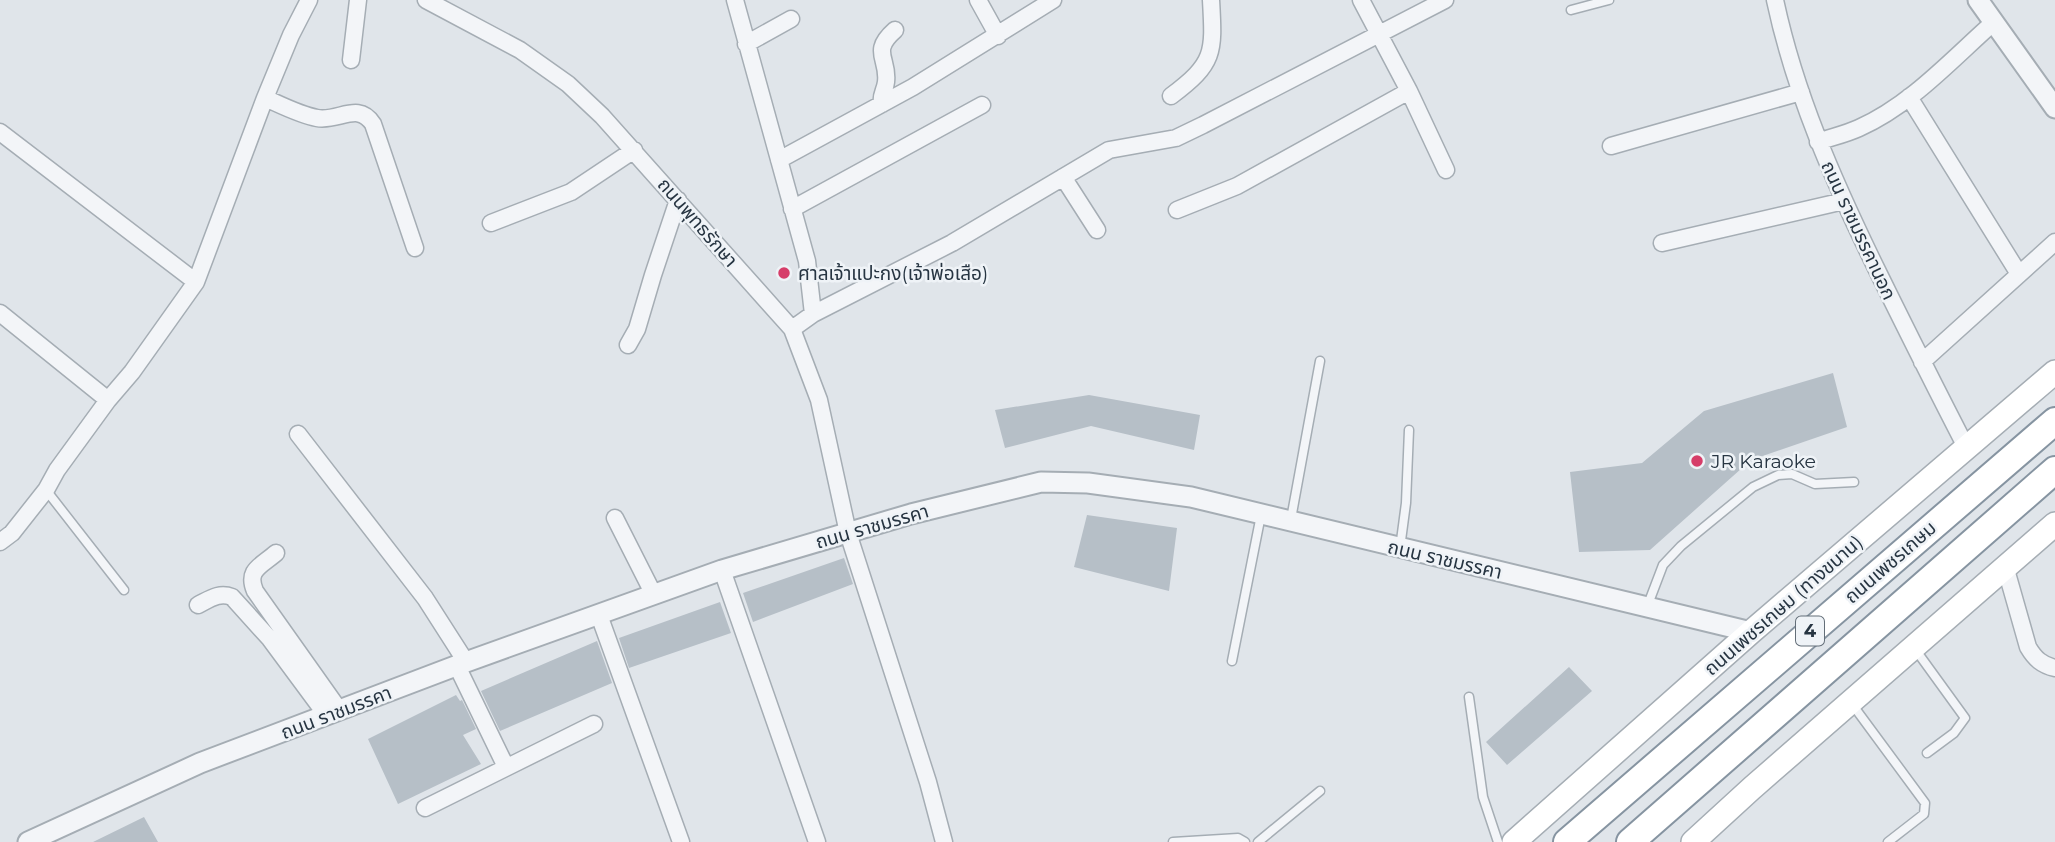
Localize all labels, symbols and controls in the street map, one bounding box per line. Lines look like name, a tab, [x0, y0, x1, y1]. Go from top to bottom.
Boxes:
street label: ถนน ราชมรรคานอก	[1816, 157, 1901, 303]
street label: ถนนพุทธรักษา	[653, 173, 743, 272]
place label: ศาลเจ้าแปะกง(เจ้าพ่อเสือ)	[798, 262, 988, 285]
marker: ศาลเจ้าแปะกง(เจ้าพ่อเสือ)	[776, 265, 792, 281]
place label: JR Karaoke	[1710, 450, 1816, 473]
marker: JR Karaoke	[1689, 453, 1705, 469]
street label: ถนน ราชมรรคา	[813, 499, 931, 554]
street label: ถนนเพชรเกษม	[1840, 516, 1941, 608]
street label: ถนนเพชรเกษม (ทางขนาน)	[1700, 530, 1867, 680]
street label: ถนน ราชมรรคา	[1385, 535, 1504, 584]
road number: 4	[1796, 616, 1824, 646]
street label: ถนน ราชมรรคา	[278, 681, 395, 744]

